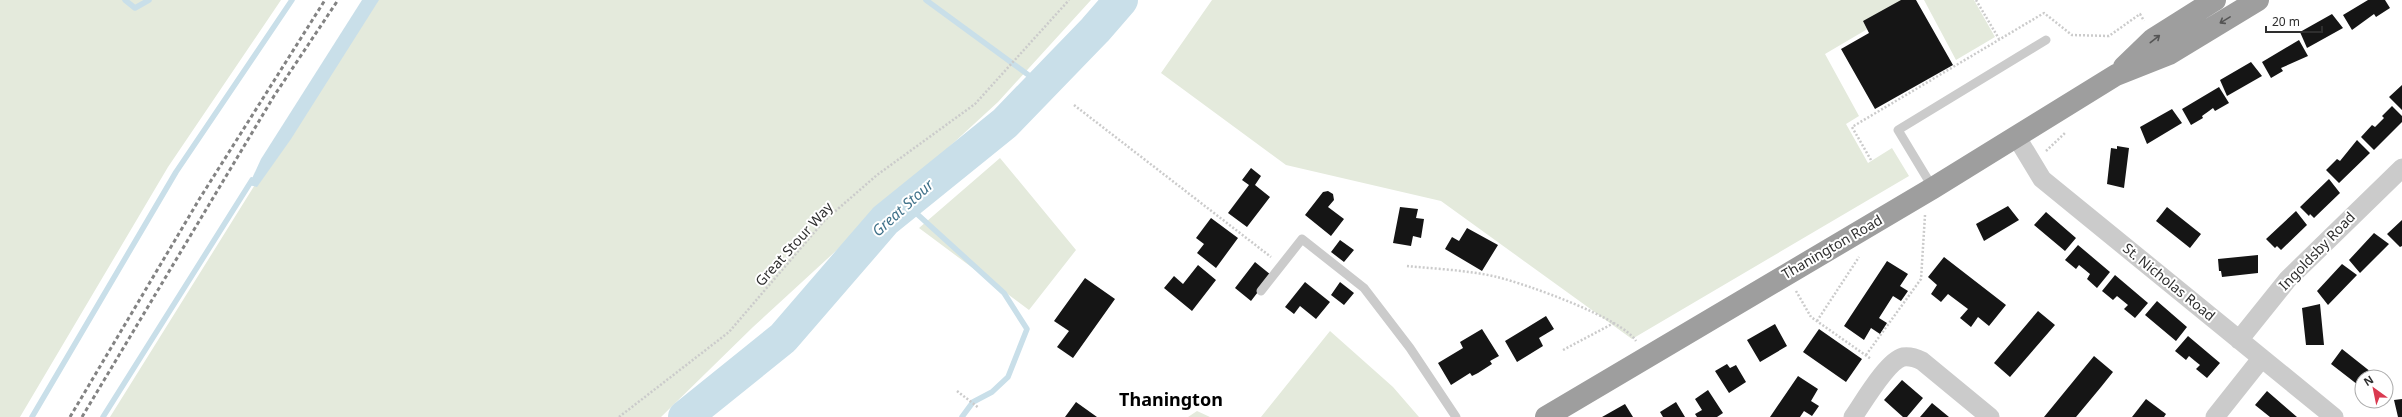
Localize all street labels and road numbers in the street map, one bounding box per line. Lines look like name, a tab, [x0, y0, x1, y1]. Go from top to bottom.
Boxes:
street label: Great Stour Way	[751, 197, 837, 290]
street label: Ingoldsby Road	[2274, 207, 2359, 294]
street label: Thanington Road	[1778, 210, 1886, 283]
street label: St. Nicholas Road	[2119, 238, 2219, 325]

